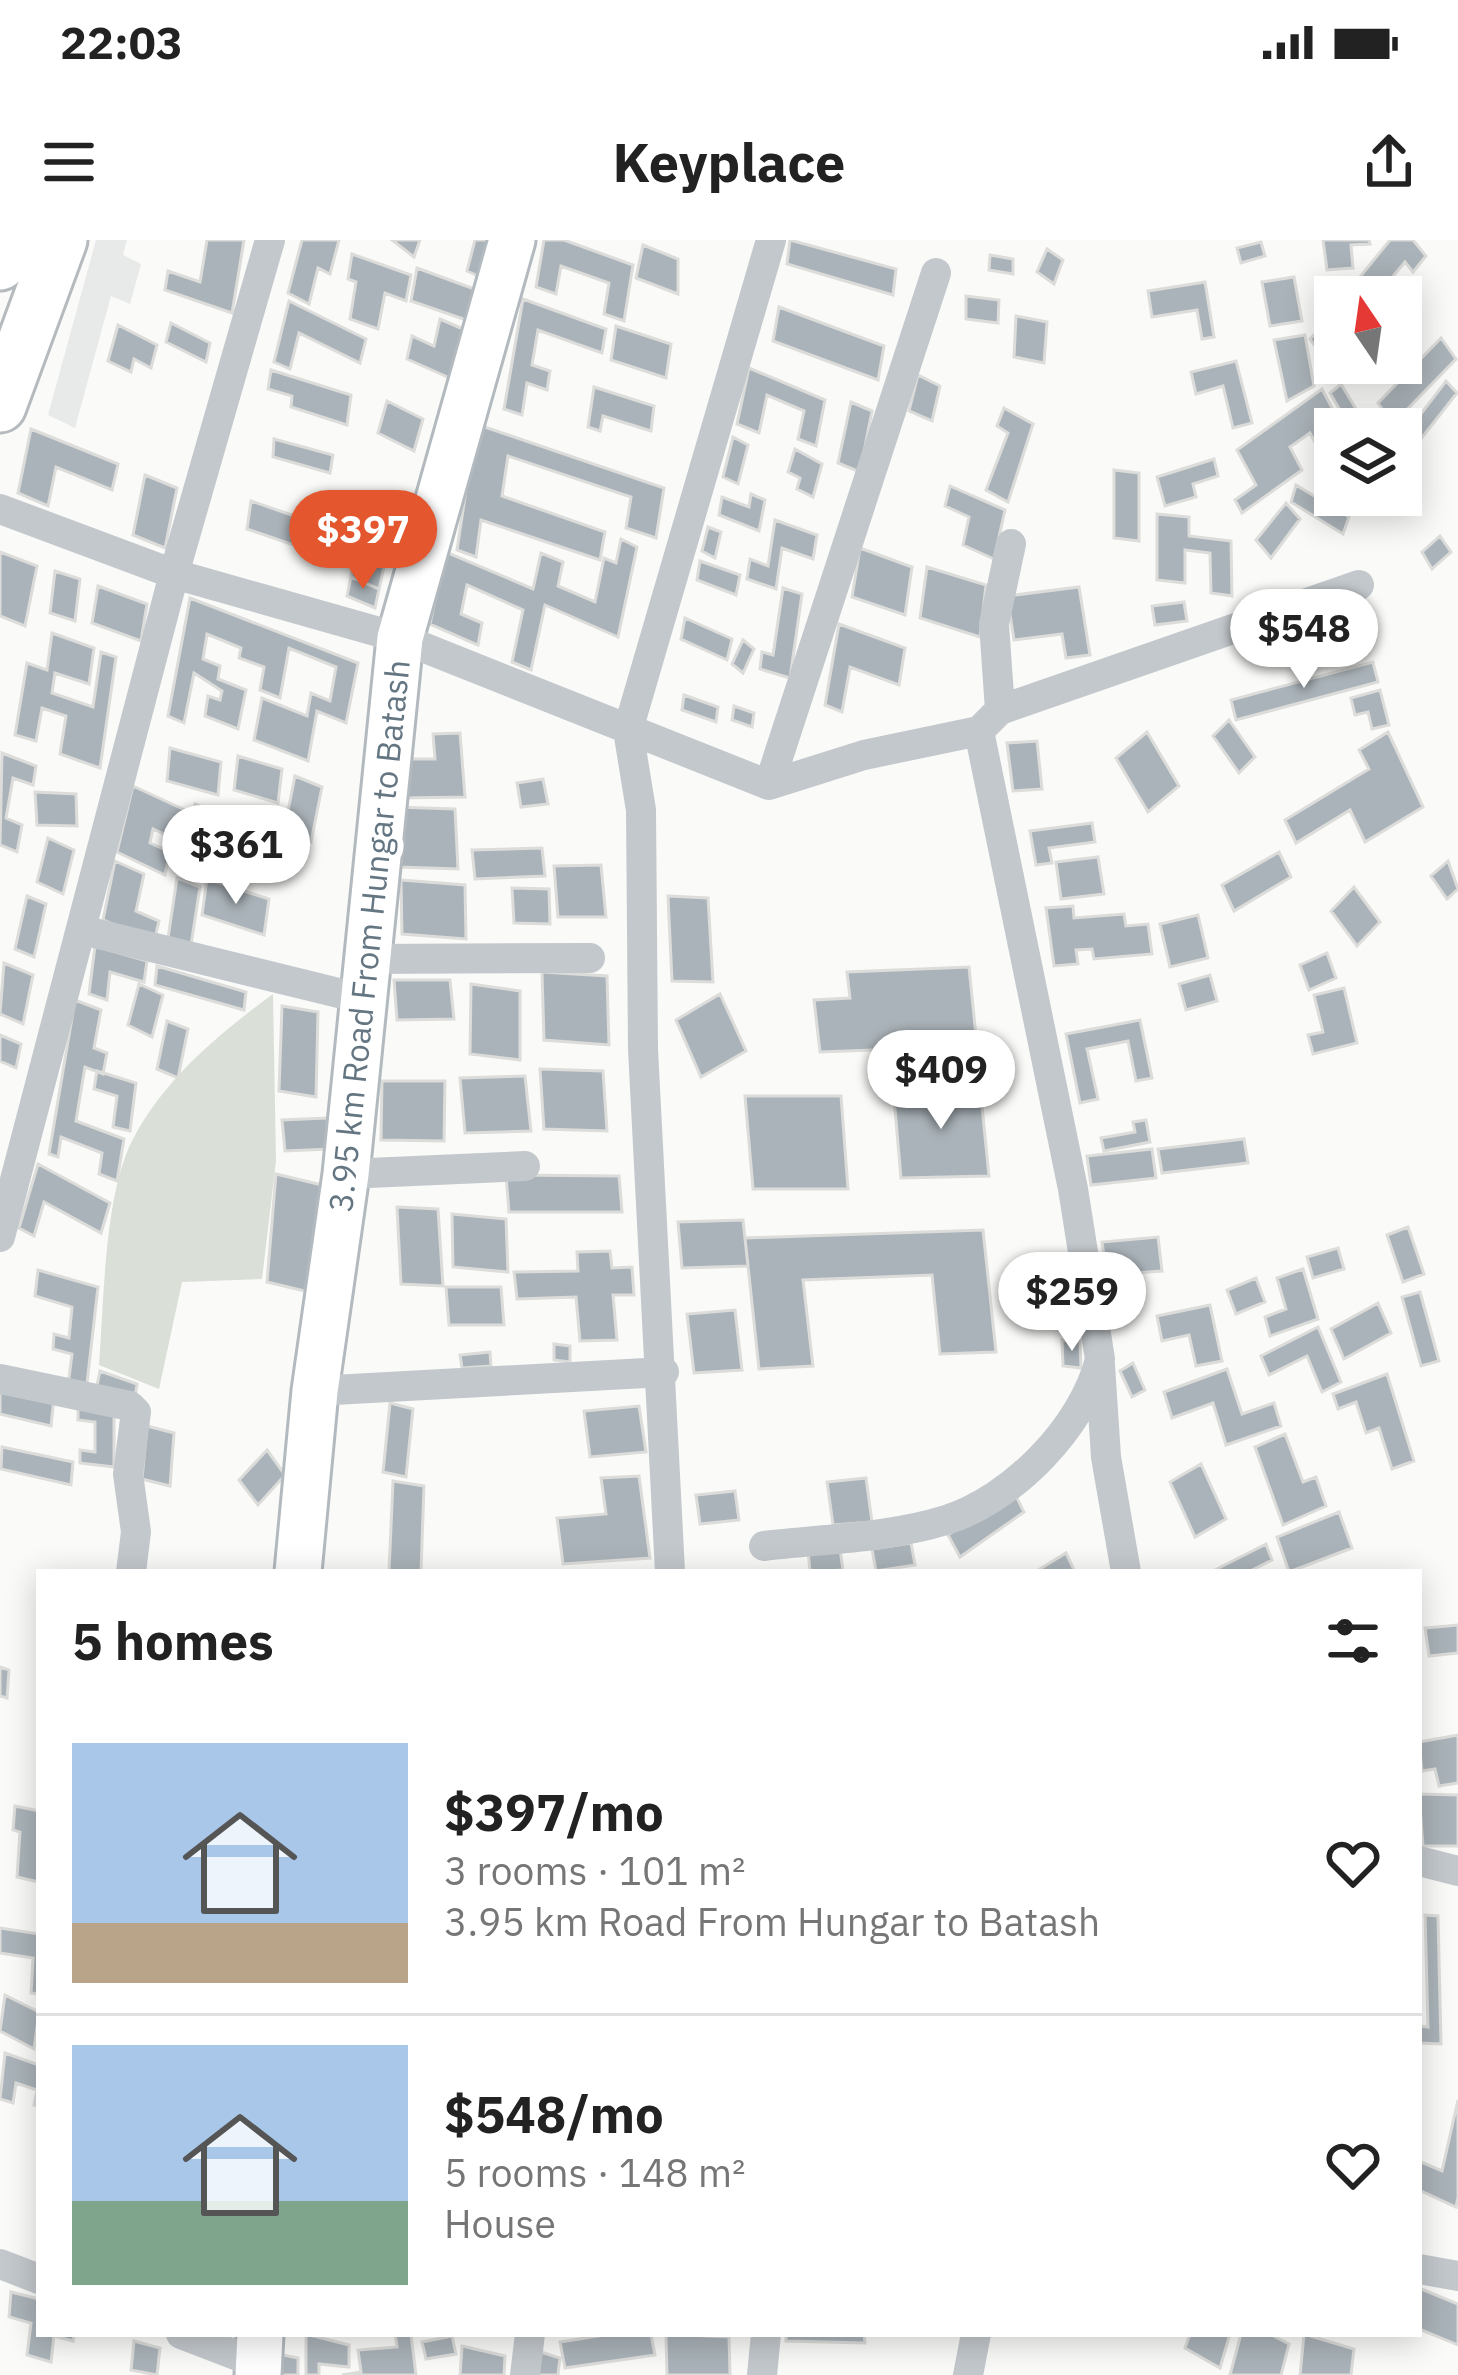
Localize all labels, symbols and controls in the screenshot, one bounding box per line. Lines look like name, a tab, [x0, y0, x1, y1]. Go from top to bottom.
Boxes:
text: 22:03	[60, 13, 183, 71]
text: Keyplace	[613, 127, 845, 197]
icon: menu	[36, 129, 102, 195]
icon: share	[1356, 129, 1422, 195]
north arrow	[1314, 276, 1422, 384]
map controls	[1314, 276, 1422, 516]
button: layers	[1314, 408, 1422, 516]
pin: $397	[292, 490, 434, 592]
text: $397	[316, 503, 410, 554]
pin: $548	[1233, 589, 1375, 691]
text: $548	[1257, 602, 1351, 653]
street label: 3.95 km Road From Hungar to Batash	[318, 658, 419, 1214]
pin: $361	[165, 805, 307, 907]
text: $361	[189, 818, 283, 869]
pin: $409	[870, 1030, 1012, 1132]
text: $409	[894, 1043, 988, 1094]
pin: $259	[1001, 1252, 1143, 1354]
text: $259	[1025, 1265, 1119, 1316]
text: 5 homes	[72, 1608, 274, 1674]
icon: filters	[1320, 1608, 1386, 1674]
text: $397/mo	[444, 1779, 664, 1845]
icon: home	[168, 1791, 312, 1935]
icon: heart	[1320, 1830, 1386, 1896]
text: 3 rooms · 101 m²	[444, 1845, 746, 1896]
text: 3.95 km Road From Hungar to Batash	[444, 1896, 1100, 1947]
text: $548/mo	[444, 2081, 664, 2147]
icon: home	[168, 2093, 312, 2237]
icon: heart	[1320, 2132, 1386, 2198]
text: 5 rooms · 148 m²	[444, 2147, 746, 2198]
text: House	[444, 2198, 556, 2249]

